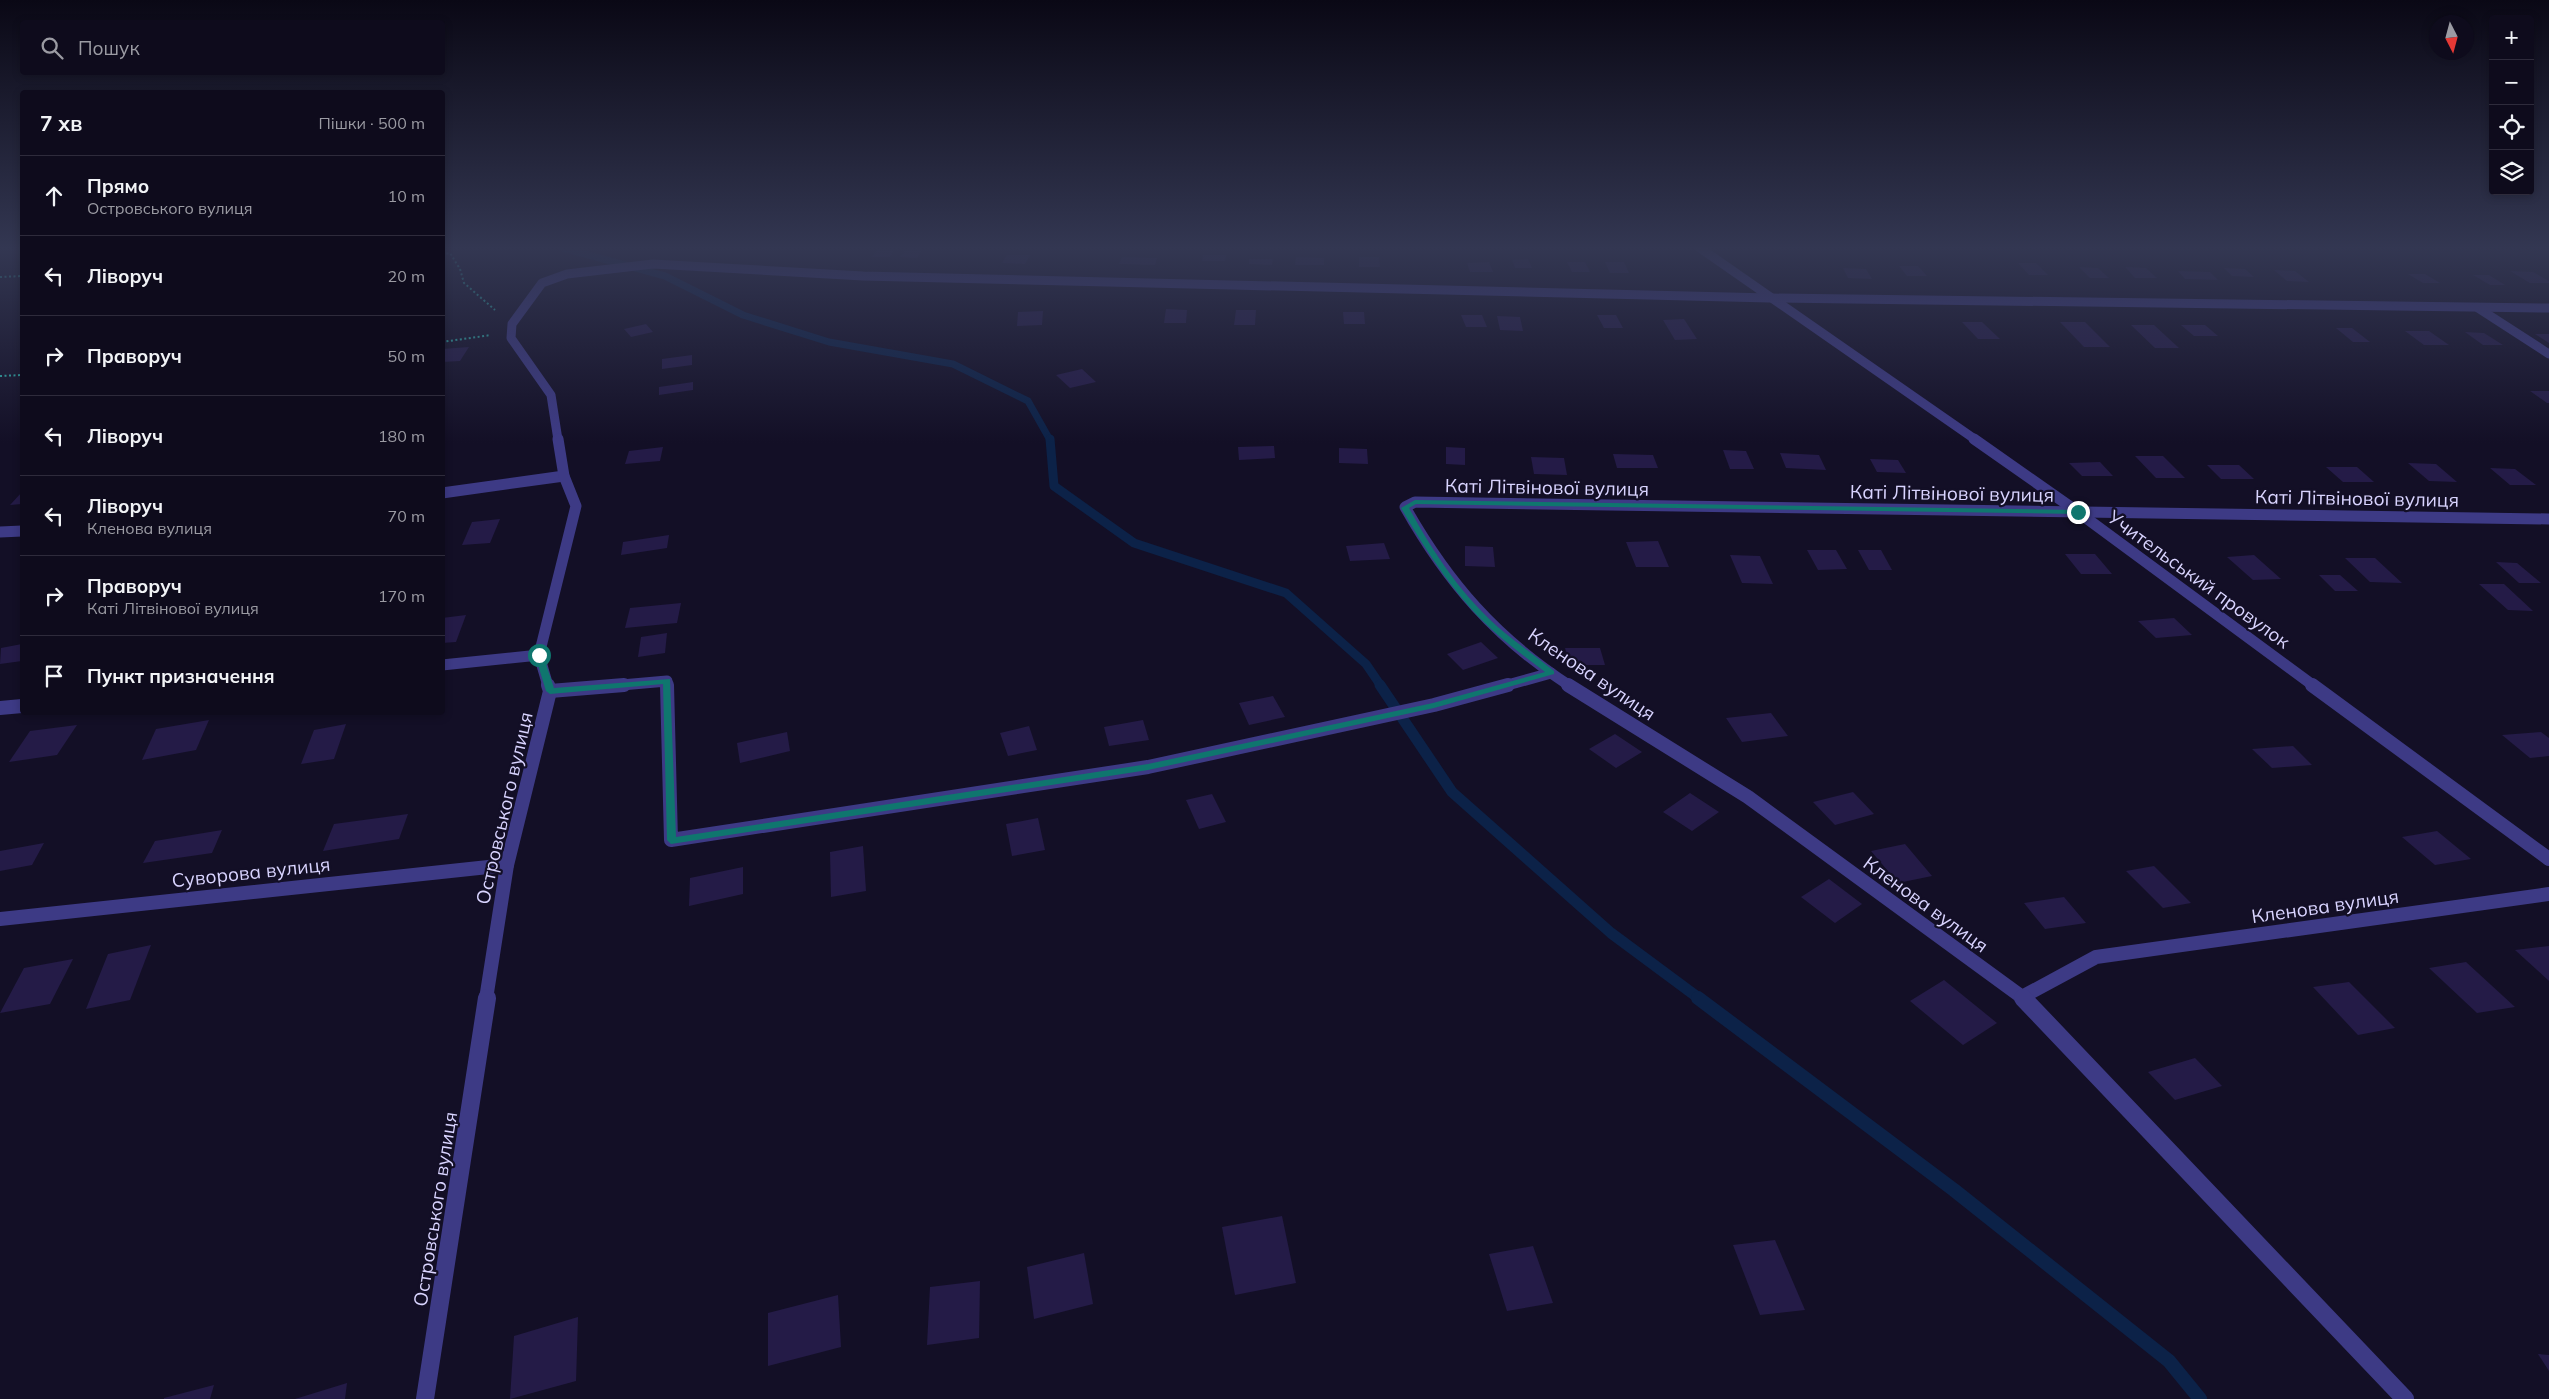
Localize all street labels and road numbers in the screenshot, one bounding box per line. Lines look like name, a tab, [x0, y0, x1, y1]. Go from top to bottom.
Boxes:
street label: Каті Літвінової вулиця	[1445, 473, 1649, 501]
street label: Каті Літвінової вулиця	[1850, 479, 2054, 507]
street label: Каті Літвінової вулиця	[2255, 484, 2459, 512]
street label: Учительський провулок	[2102, 504, 2296, 654]
street label: Кленова вулиця	[1524, 623, 1660, 725]
street label: Островського вулиця	[470, 709, 538, 907]
street label: Кленова вулиця	[1859, 851, 1993, 957]
street label: Суворова вулиця	[171, 852, 331, 892]
street label: Кленова вулиця	[2250, 884, 2400, 928]
street label: Островського вулиця	[408, 1110, 462, 1308]

